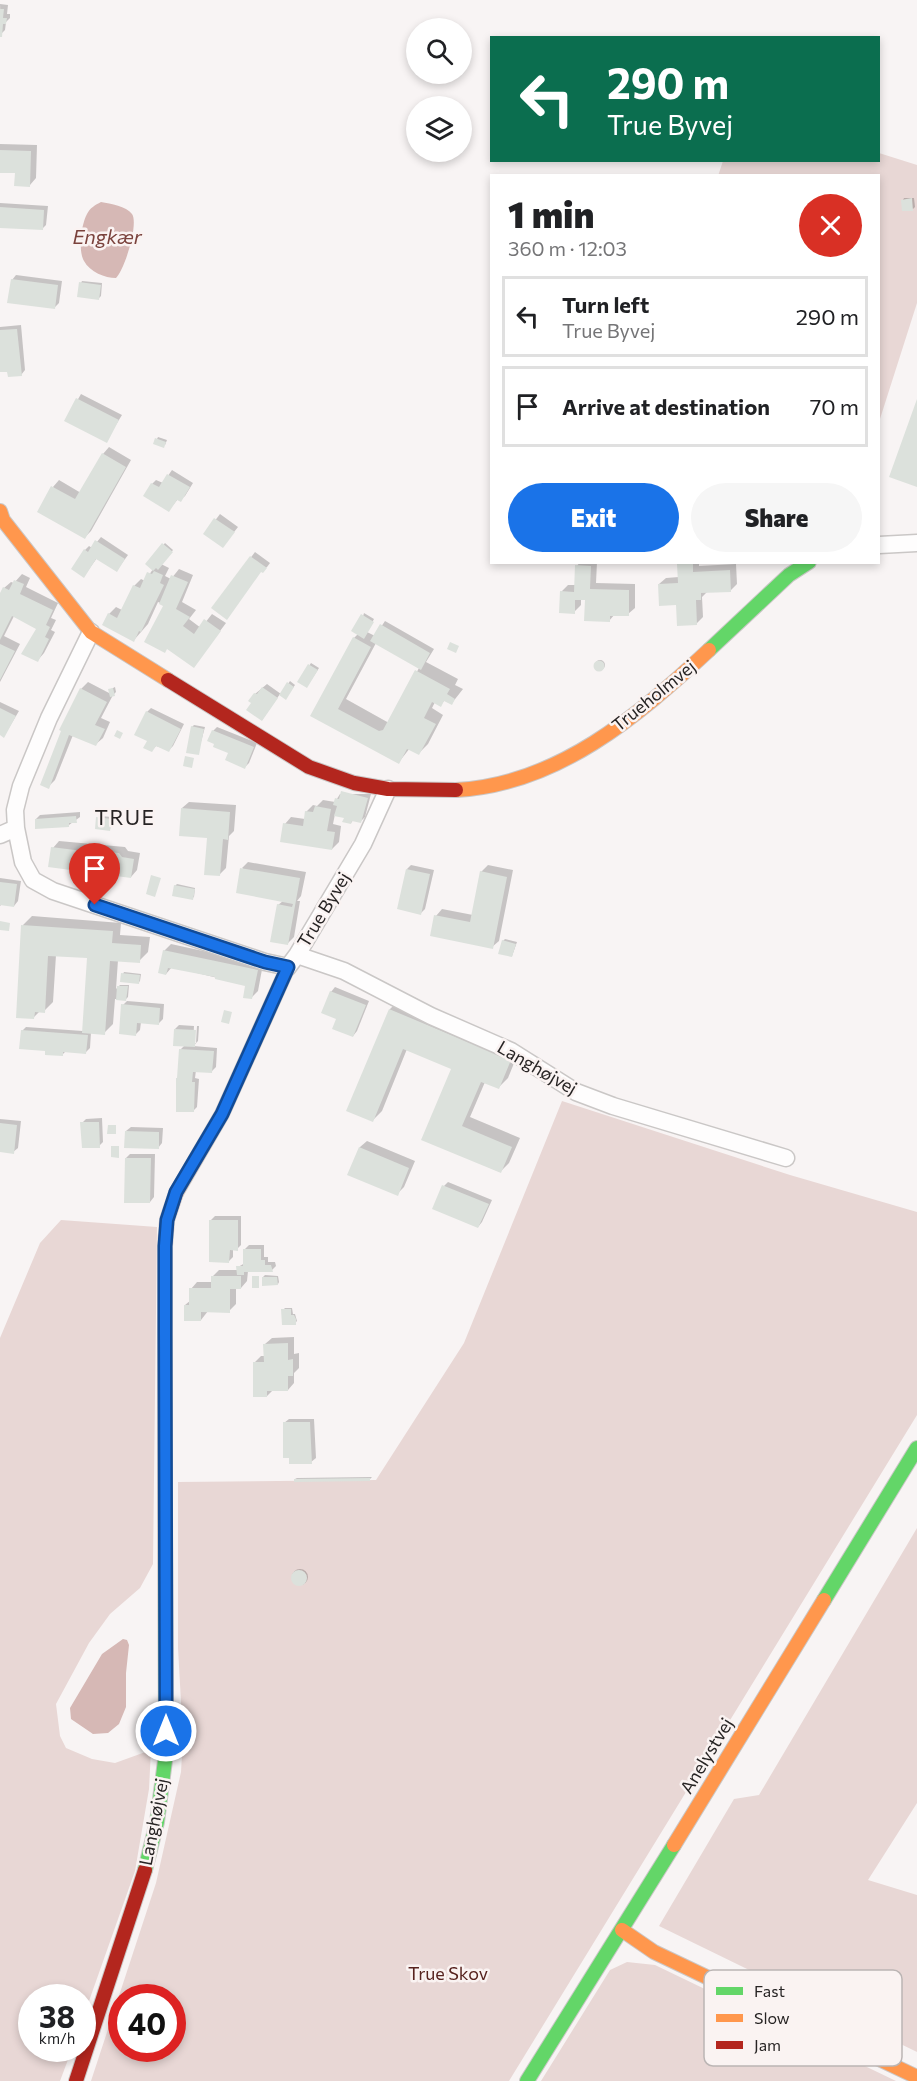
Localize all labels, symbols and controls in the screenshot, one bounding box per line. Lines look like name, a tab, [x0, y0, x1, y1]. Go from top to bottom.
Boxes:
map controls	[406, 18, 472, 162]
button: search	[406, 18, 472, 84]
text: 290 m	[607, 56, 729, 108]
icon: left	[508, 60, 586, 138]
button: layers	[406, 96, 472, 162]
text: True Byvej	[607, 108, 733, 141]
text: 1 min	[508, 191, 594, 235]
button: close	[799, 194, 862, 257]
water label: Engkær	[72, 224, 143, 248]
text: 360 m · 12:03	[508, 236, 627, 260]
text: Turn left	[562, 291, 649, 318]
icon: left	[511, 300, 544, 333]
text: 290 m	[796, 303, 859, 330]
text: True Byvej	[562, 318, 655, 342]
icon: arrive	[511, 390, 544, 423]
text: Arrive at destination	[562, 393, 770, 420]
text: 70 m	[810, 393, 859, 420]
button: Exit	[508, 483, 679, 552]
button: Share	[691, 483, 862, 552]
street label: Trueholmvej	[607, 655, 700, 736]
district label: TRUE	[95, 804, 155, 829]
pin	[69, 843, 120, 905]
icon: arrive	[78, 852, 111, 885]
street label: True Byvej	[292, 868, 354, 951]
street label: Langhøjvej	[494, 1035, 581, 1099]
position arrow	[134, 1699, 198, 1763]
street label: Anelystvej	[675, 1714, 737, 1797]
street label: Langhøjvej	[134, 1776, 172, 1867]
park label: True Skov	[408, 1962, 488, 1984]
legend	[704, 1970, 902, 2066]
text: Fast	[754, 1981, 785, 2000]
speed limit sign: 40	[108, 1984, 186, 2062]
text: 38	[39, 1997, 75, 2034]
text: Slow	[754, 2008, 790, 2027]
text: km/h	[39, 2029, 75, 2047]
text: Jam	[754, 2035, 781, 2054]

